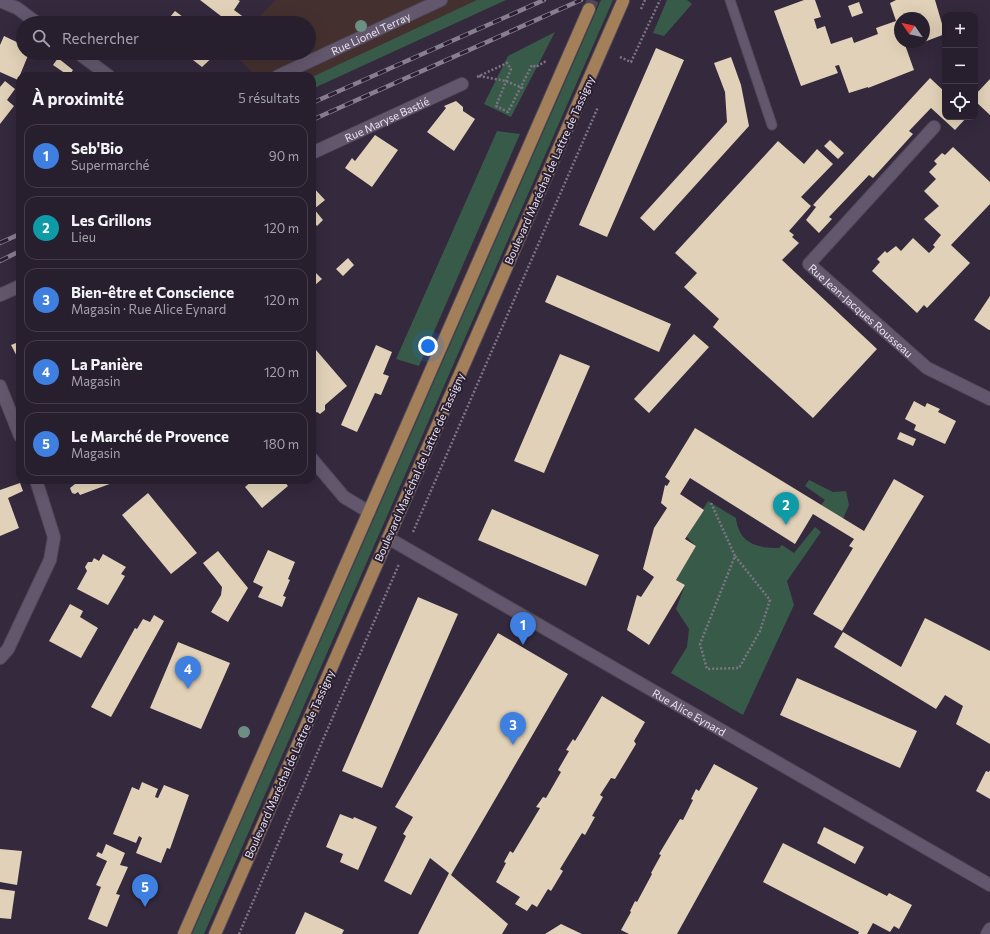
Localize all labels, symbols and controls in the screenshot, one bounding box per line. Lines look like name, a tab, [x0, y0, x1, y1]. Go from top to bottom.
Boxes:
street label: Rue Lionel Terray	[329, 9, 413, 57]
north arrow	[894, 12, 930, 48]
map controls	[942, 12, 978, 120]
button: +	[942, 12, 978, 48]
search box	[16, 16, 316, 60]
icon: search	[30, 27, 52, 49]
text: Rechercher	[62, 29, 139, 47]
button: −	[942, 48, 978, 84]
street label: Boulevard Maréchal de Lattre de Tassigny	[501, 73, 597, 266]
button: locate	[942, 84, 978, 120]
text: À proximité	[32, 88, 124, 109]
text: 5 résultats	[238, 90, 300, 106]
street label: Rue Maryse Bastié	[342, 94, 431, 144]
text: Seb'Bio	[71, 139, 123, 157]
text: 1	[43, 148, 49, 164]
text: 90 m	[269, 148, 299, 164]
text: Supermarché	[71, 157, 149, 173]
text: Les Grillons	[71, 211, 152, 229]
text: 2	[42, 220, 50, 236]
text: 120 m	[264, 220, 299, 236]
text: Lieu	[71, 229, 96, 245]
street label: Rue Jean-Jacques Rousseau	[806, 261, 916, 359]
text: Bien-être et Conscience	[71, 283, 234, 301]
text: 3	[42, 292, 50, 308]
text: 120 m	[264, 292, 299, 308]
text: Magasin · Rue Alice Eynard	[71, 301, 226, 317]
your location	[418, 336, 438, 356]
text: La Panière	[71, 355, 143, 373]
text: 4	[42, 364, 50, 380]
text: 120 m	[264, 364, 299, 380]
street label: Boulevard Maréchal de Lattre de Tassigny	[371, 370, 467, 563]
text: Magasin	[71, 373, 121, 389]
text: Le Marché de Provence	[71, 427, 229, 445]
text: 5	[42, 436, 50, 452]
text: 180 m	[263, 436, 299, 452]
text: Magasin	[71, 445, 121, 461]
pin: 2	[773, 492, 799, 525]
pin: 1	[510, 612, 536, 645]
pin: 4	[175, 656, 201, 689]
street label: Boulevard Maréchal de Lattre de Tassigny	[241, 667, 337, 860]
street label: Rue Alice Eynard	[650, 686, 729, 738]
pin: 3	[500, 712, 526, 745]
pin: 5	[132, 874, 158, 907]

